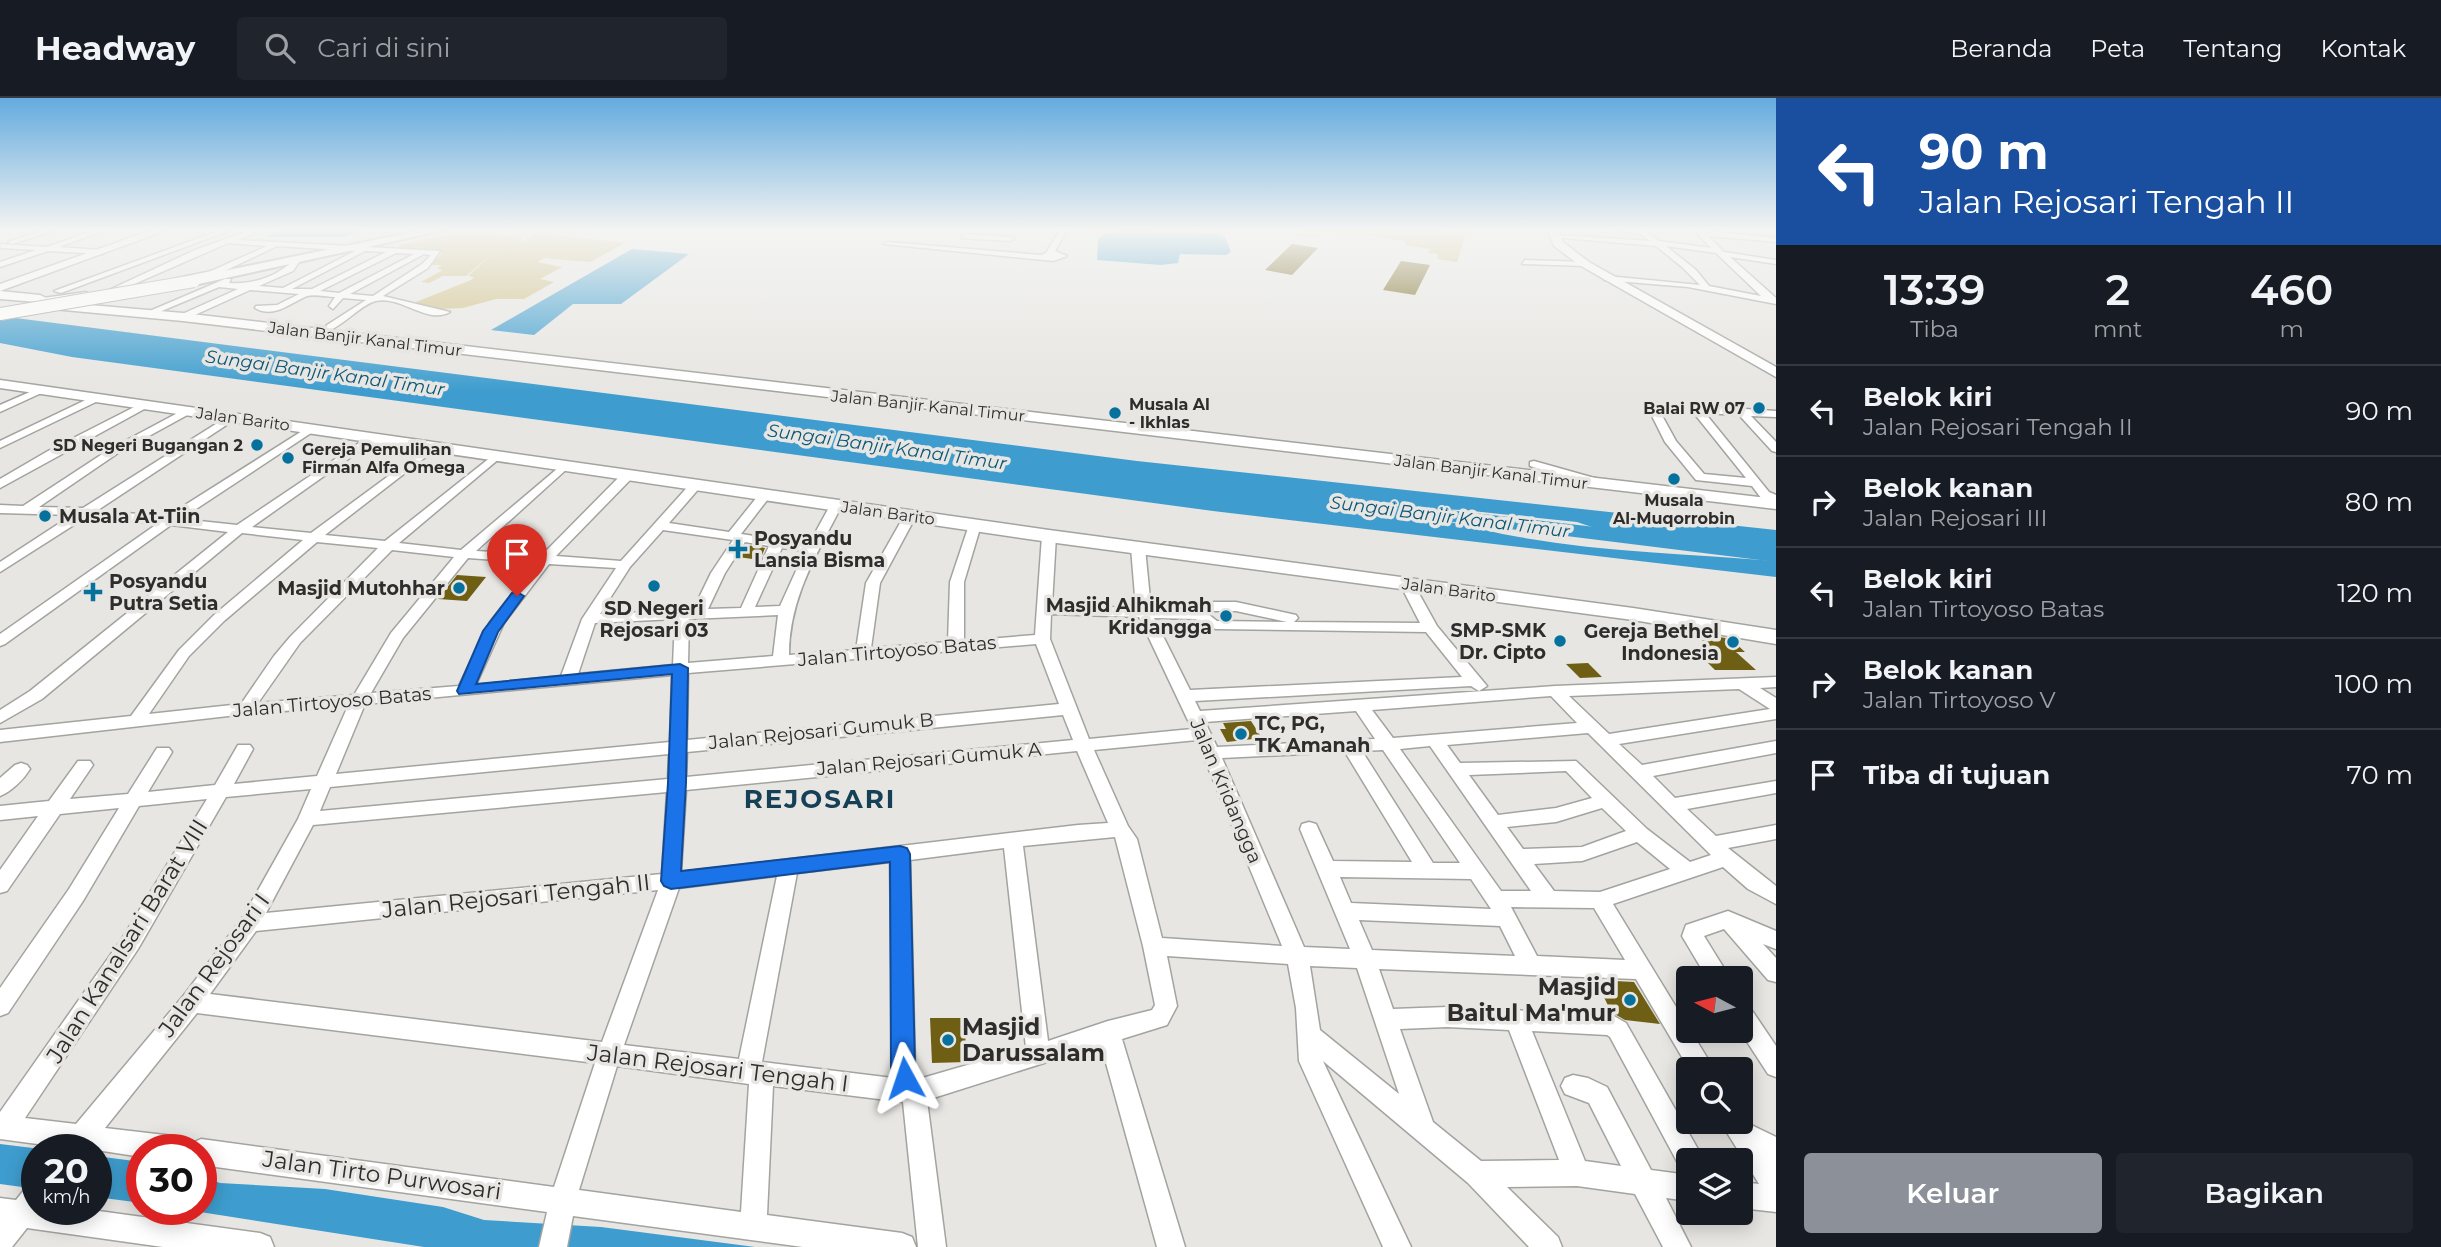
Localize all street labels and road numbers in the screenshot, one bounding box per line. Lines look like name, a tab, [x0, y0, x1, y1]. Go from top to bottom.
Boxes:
street label: Jalan Banjir Kanal Timur	[266, 318, 463, 360]
street label: Jalan Banjir Kanal Timur	[829, 386, 1026, 426]
street label: Jalan Barito	[194, 403, 291, 435]
street label: Jalan Banjir Kanal Timur	[1392, 451, 1589, 493]
street label: Jalan Barito	[839, 497, 936, 529]
street label: Jalan Barito	[1400, 574, 1497, 606]
street label: Jalan Tirtoyoso Batas	[796, 631, 997, 671]
street label: Jalan Tirtoyoso Batas	[231, 682, 432, 722]
street label: Jalan Rejosari Gumuk B	[706, 708, 935, 754]
street label: Jalan Kridangga	[1185, 714, 1267, 867]
street label: Jalan Rejosari Gumuk A	[815, 738, 1043, 780]
street label: Jalan Kanalsari Barat VIII	[40, 814, 214, 1069]
street label: Jalan Rejosari Tengah II	[379, 868, 652, 924]
street label: Jalan Rejosari I	[152, 888, 275, 1043]
street label: Jalan Rejosari Tengah I	[585, 1038, 850, 1098]
street label: Jalan Tirto Purwosari	[260, 1144, 503, 1206]

